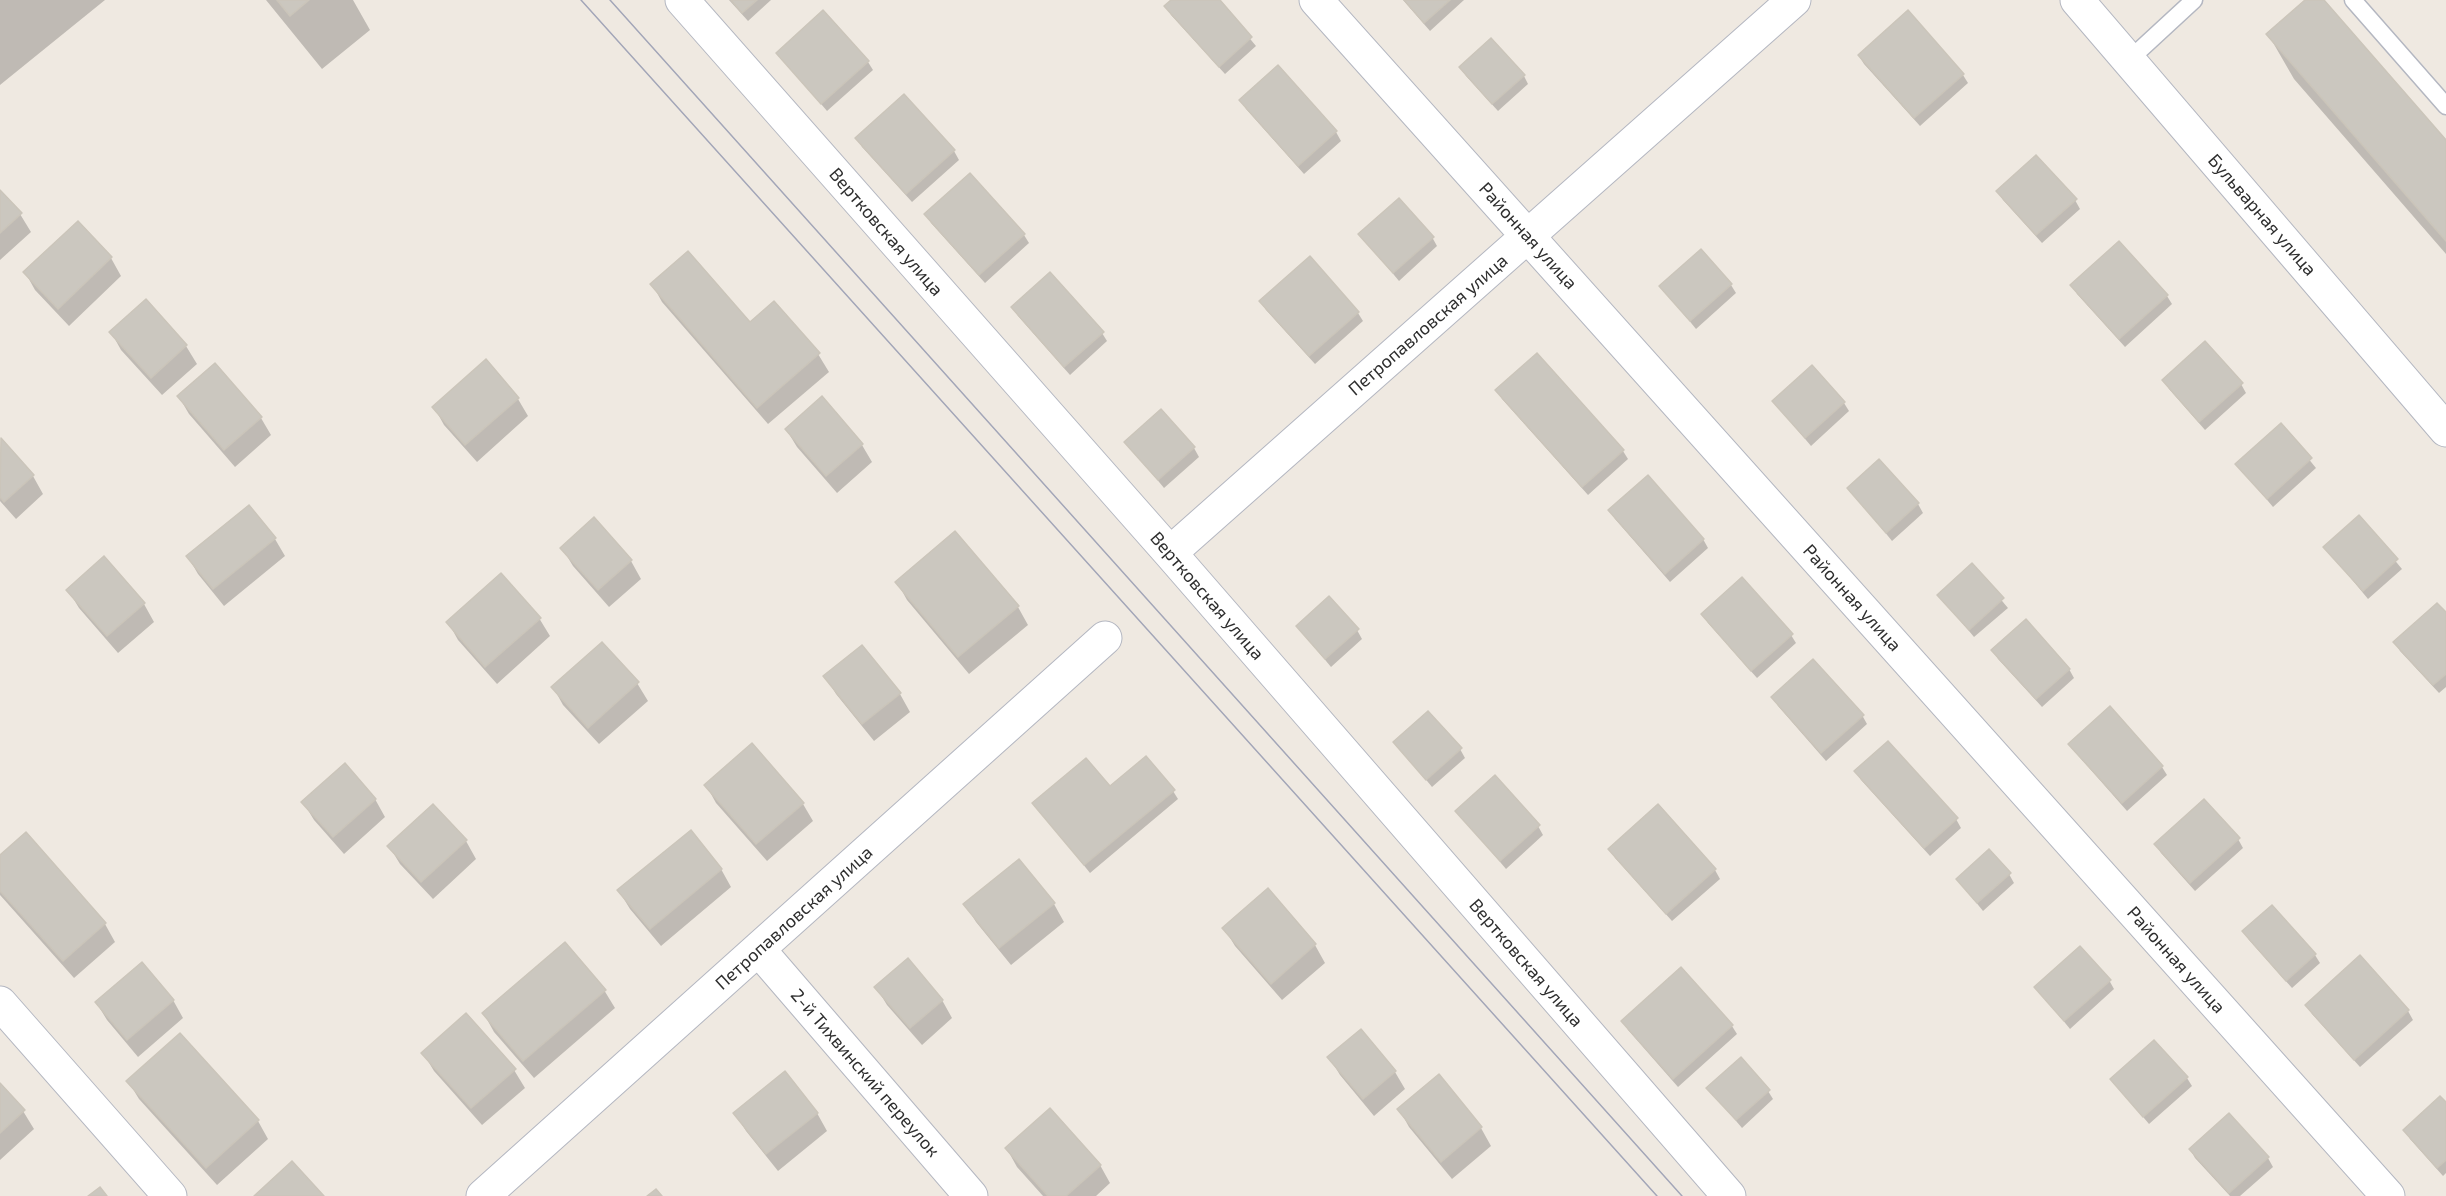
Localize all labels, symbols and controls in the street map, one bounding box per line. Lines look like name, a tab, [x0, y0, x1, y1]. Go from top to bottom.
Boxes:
street label: Бульварная улица	[2203, 150, 2321, 280]
street label: Вертковская улица	[825, 164, 947, 300]
street label: Районная улица	[1474, 178, 1582, 294]
street label: Петропавловская улица	[1344, 250, 1512, 400]
street label: Вертковская улица	[1146, 528, 1268, 664]
street label: Районная улица	[1798, 540, 1906, 656]
street label: Петропавловская улица	[711, 842, 877, 994]
street label: Вертковская улица	[1465, 895, 1587, 1031]
street label: Районная улица	[2122, 902, 2230, 1018]
street label: 2-й Тихвинский переулок	[786, 985, 944, 1161]

